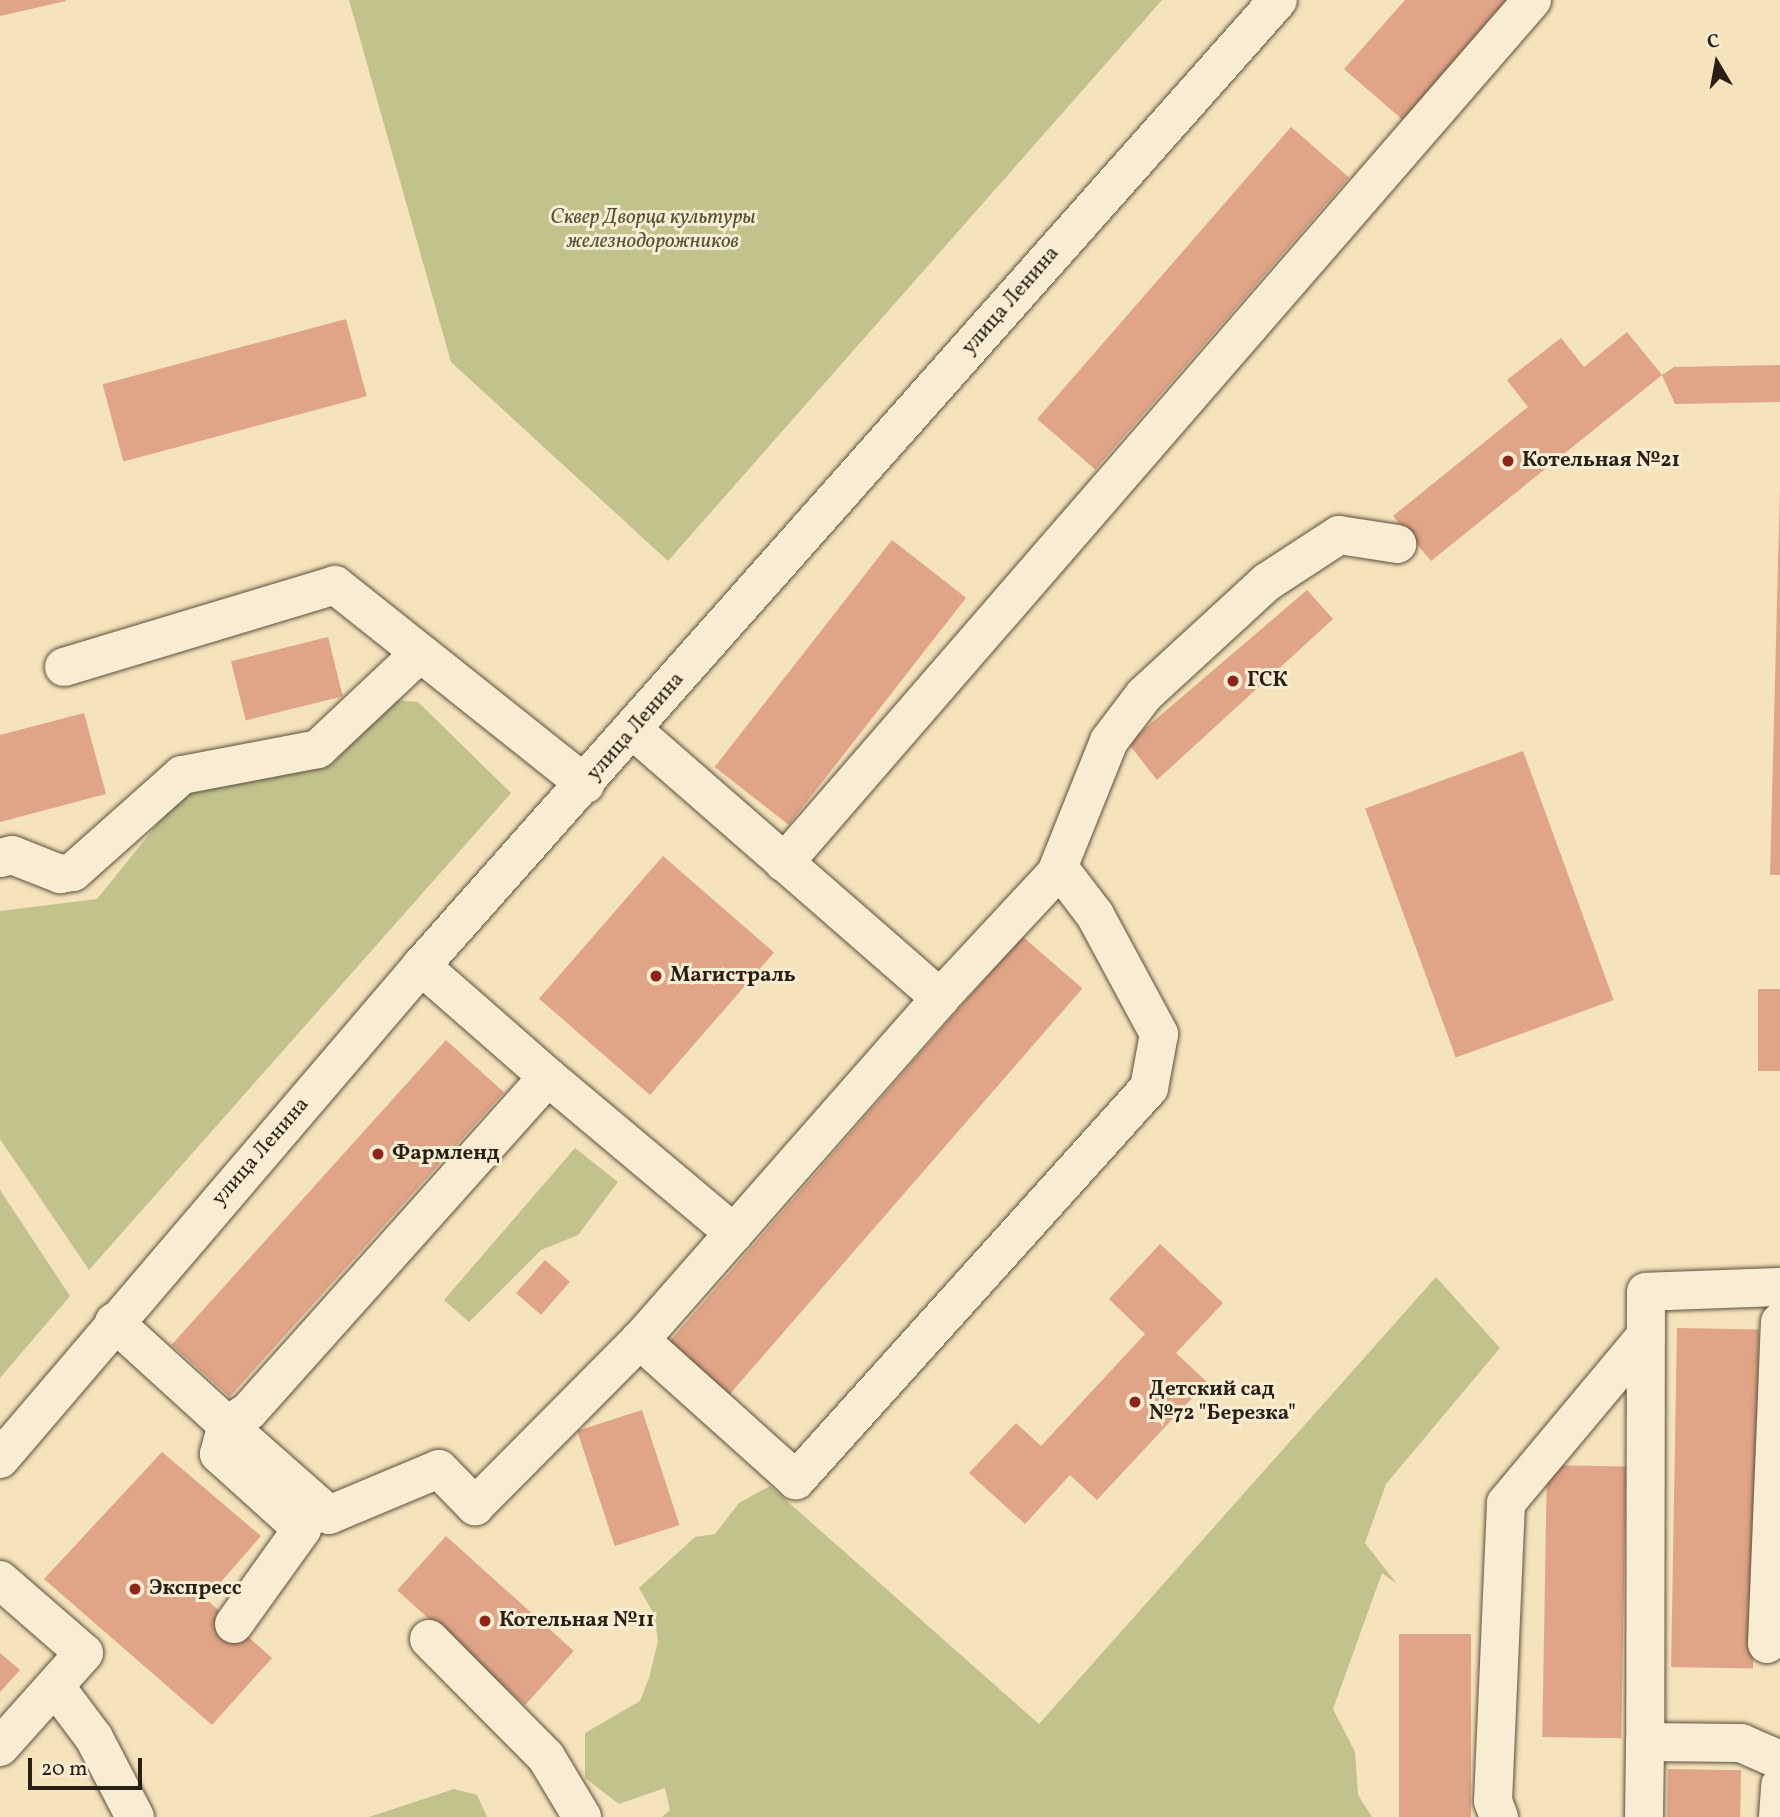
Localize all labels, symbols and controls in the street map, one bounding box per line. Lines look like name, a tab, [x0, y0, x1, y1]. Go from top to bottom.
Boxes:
north arrow	[1682, 28, 1752, 98]
text: С	[1705, 28, 1722, 56]
park label: Сквер Дворца культуры железнодорожников	[550, 205, 756, 255]
street label: улица Ленина	[957, 242, 1065, 360]
place label: Котельная №21	[1522, 448, 1680, 474]
marker: Котельная №21	[1500, 453, 1516, 469]
street label: улица Ленина	[582, 668, 690, 786]
place label: ГСК	[1247, 668, 1288, 694]
marker: ГСК	[1225, 673, 1241, 689]
place label: Магистраль	[670, 963, 796, 989]
marker: Магистраль	[648, 968, 664, 984]
street label: улица Ленина	[207, 1093, 315, 1211]
place label: Фармленд	[392, 1141, 500, 1167]
marker: Фармленд	[370, 1146, 386, 1162]
place label: Детский сад №72 "Березка"	[1149, 1377, 1296, 1427]
marker: Детский сад №72 "Березка"	[1127, 1394, 1143, 1410]
place label: Экспресс	[149, 1576, 241, 1602]
marker: Экспресс	[127, 1581, 143, 1597]
place label: Котельная №11	[499, 1608, 654, 1634]
marker: Котельная №11	[477, 1613, 493, 1629]
scale bar	[32, 1744, 145, 1788]
text: 20 m	[41, 1755, 87, 1784]

